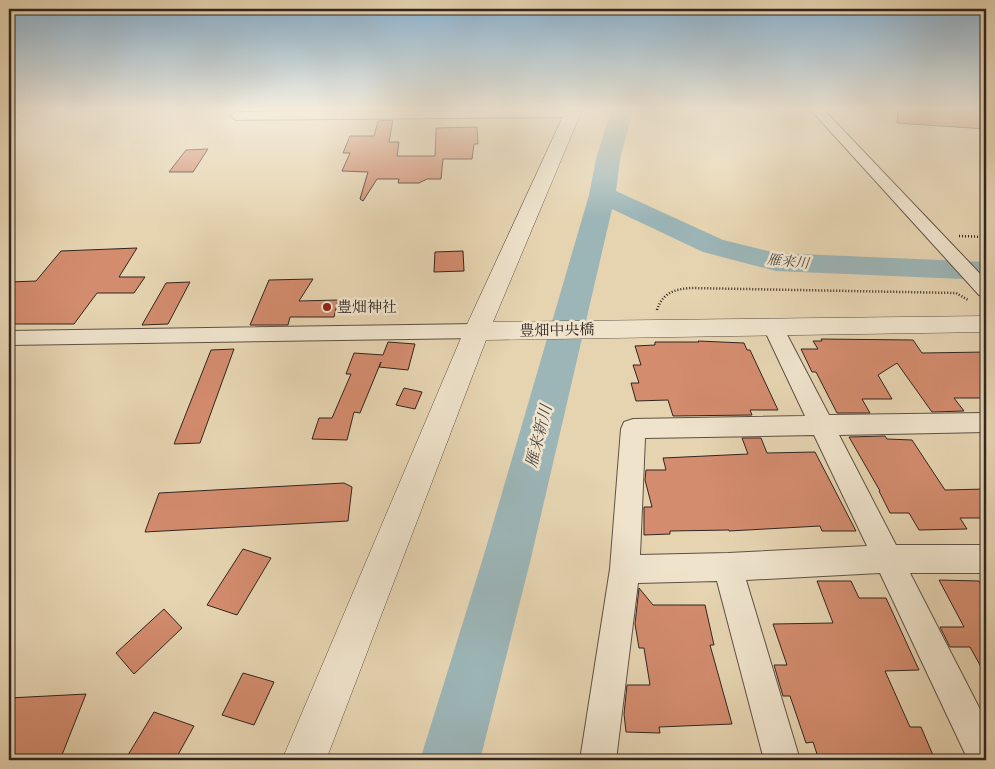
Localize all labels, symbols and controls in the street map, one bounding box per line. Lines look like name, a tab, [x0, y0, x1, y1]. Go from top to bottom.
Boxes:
water label: 雁来川	[766, 251, 812, 272]
place label: 豊畑神社	[337, 298, 397, 316]
marker: 豊畑神社	[321, 301, 333, 313]
street label: 豊畑中央橋	[519, 320, 595, 340]
water label: 雁来新川	[522, 401, 556, 469]

